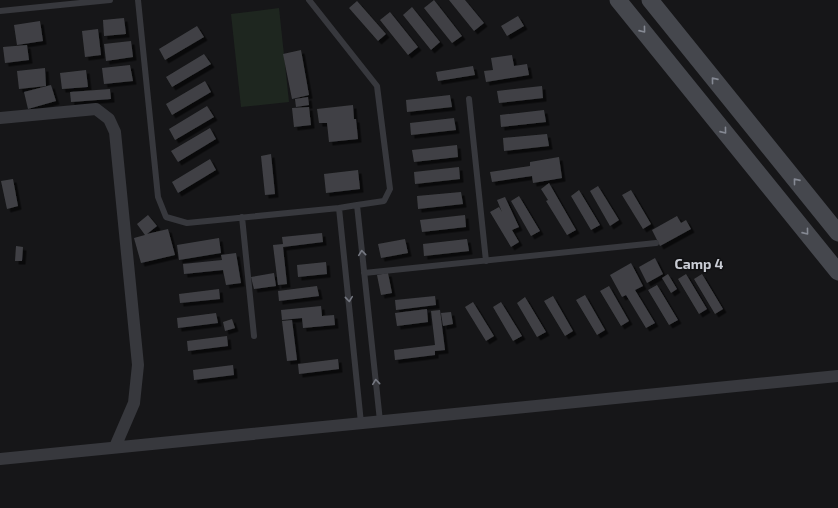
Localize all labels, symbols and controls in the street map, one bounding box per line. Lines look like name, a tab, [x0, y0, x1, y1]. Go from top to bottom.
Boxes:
one-way arrow	[638, 26, 645, 33]
one-way arrow	[712, 77, 719, 84]
one-way arrow	[720, 127, 727, 134]
one-way arrow	[794, 178, 801, 185]
one-way arrow	[802, 228, 809, 235]
one-way arrow	[358, 250, 367, 256]
district label: Camp 4	[675, 255, 724, 272]
one-way arrow	[344, 296, 353, 302]
one-way arrow	[372, 379, 381, 385]

